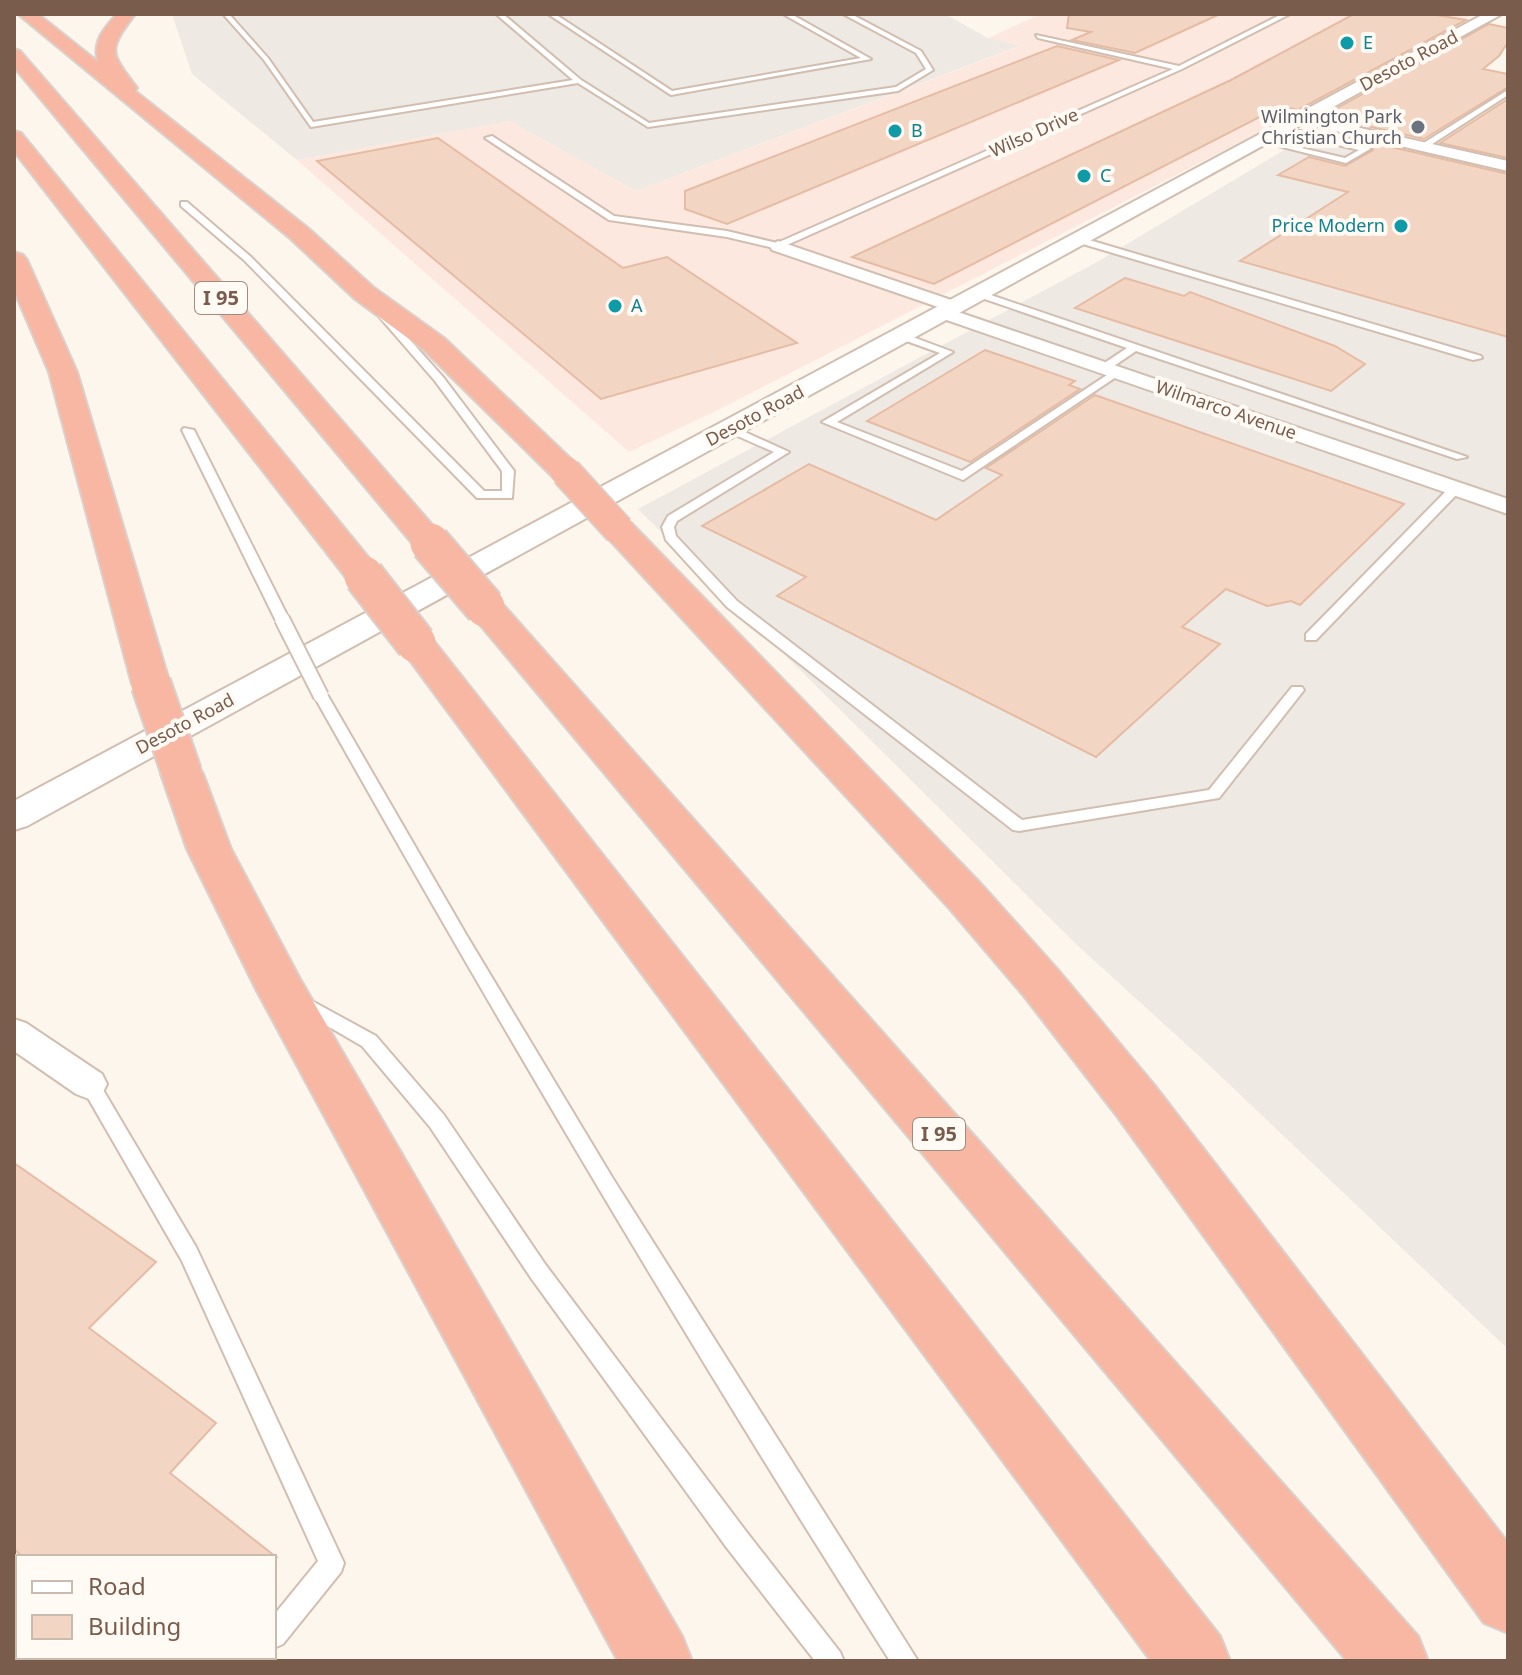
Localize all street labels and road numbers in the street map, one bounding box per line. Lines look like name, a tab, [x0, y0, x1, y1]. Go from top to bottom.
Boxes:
street label: Desoto Road	[1355, 24, 1462, 96]
street label: Wilso Drive	[985, 102, 1082, 162]
road number: I 95	[195, 282, 247, 314]
street label: Wilmarco Avenue	[1153, 374, 1300, 444]
street label: Desoto Road	[701, 379, 808, 451]
street label: Desoto Road	[131, 687, 238, 759]
road number: I 95	[913, 1118, 965, 1150]

